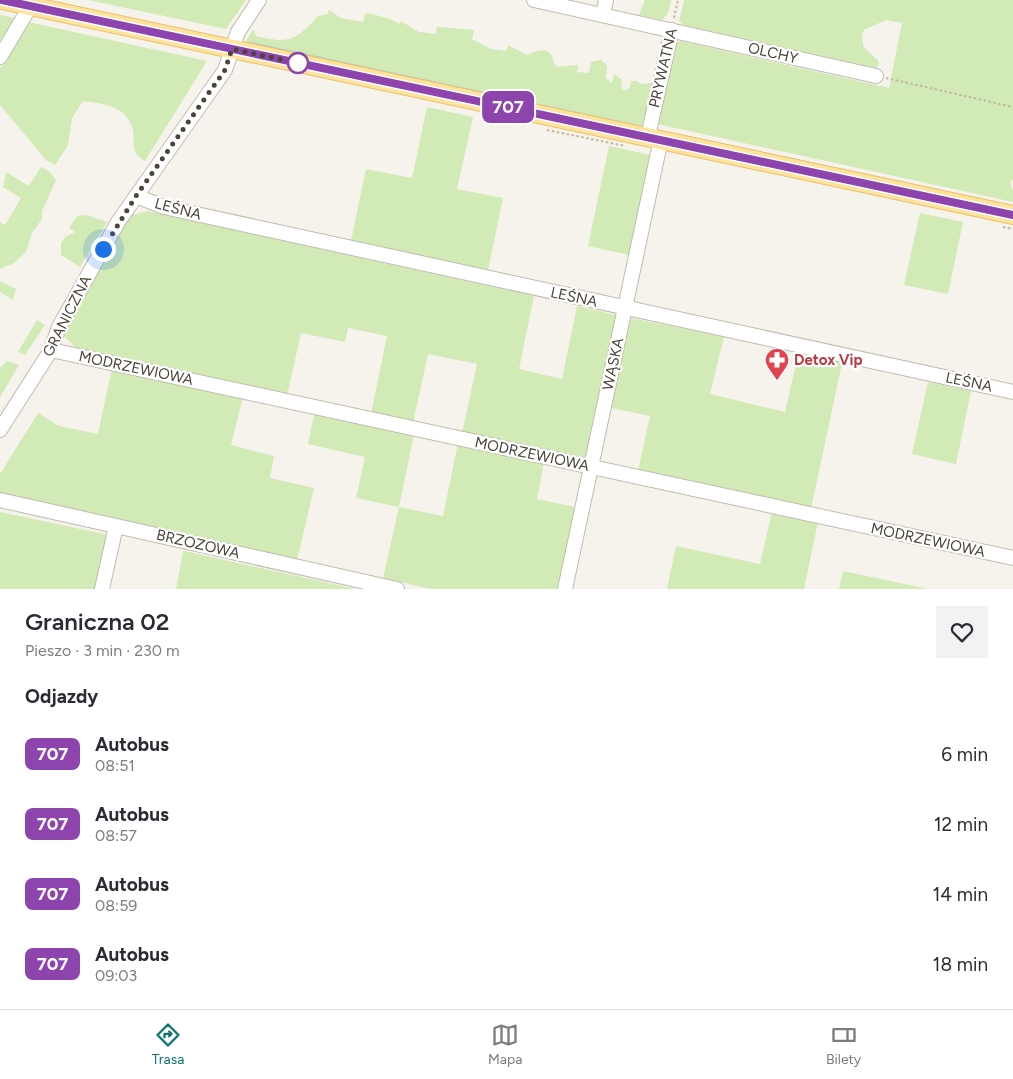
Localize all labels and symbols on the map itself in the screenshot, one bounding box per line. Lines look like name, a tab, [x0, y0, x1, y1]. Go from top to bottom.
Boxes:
street label: PRYWATNA	[645, 26, 681, 110]
street label: OLCHY	[746, 39, 800, 67]
unlabelled marker	[287, 52, 309, 74]
line badge: 707	[479, 91, 537, 123]
street label: LEŚNA	[153, 194, 203, 224]
your location	[91, 237, 116, 262]
street label: GRANICZNA	[39, 272, 95, 360]
street label: LEŚNA	[549, 283, 599, 311]
street label: WĄSKA	[599, 336, 627, 392]
street label: MODRZEWIOWA	[77, 347, 195, 389]
pharmacy icon: Detox Vip	[764, 347, 790, 381]
place label: Detox Vip	[794, 351, 863, 369]
street label: LEŚNA	[944, 368, 994, 396]
street label: MODRZEWIOWA	[473, 433, 591, 475]
street label: MODRZEWIOWA	[869, 519, 987, 561]
street label: BRZOZOWA	[155, 526, 241, 562]

